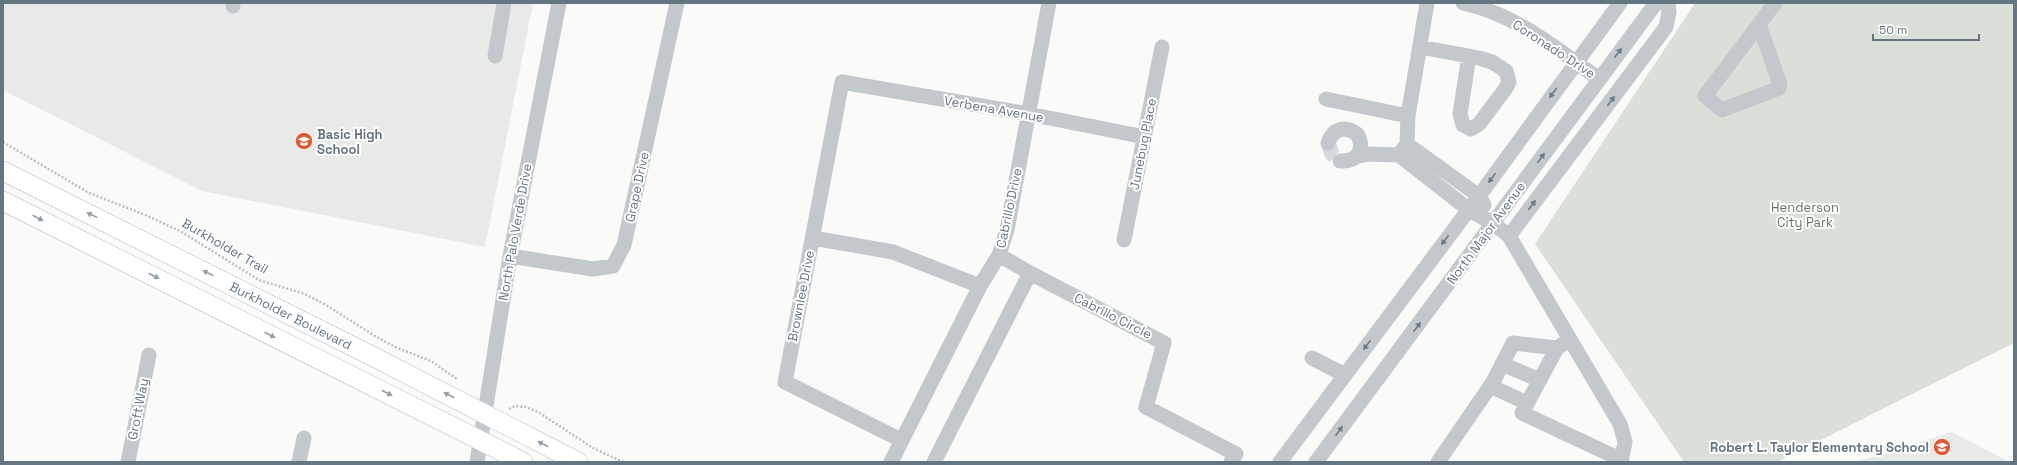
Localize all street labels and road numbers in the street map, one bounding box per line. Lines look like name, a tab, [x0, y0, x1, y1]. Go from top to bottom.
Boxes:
street label: Coronado Drive	[1509, 16, 1599, 82]
street label: Verbena Avenue	[943, 92, 1045, 126]
street label: Junebug Place	[1126, 97, 1160, 191]
street label: Grape Drive	[621, 150, 653, 224]
street label: North Palo Verde Drive	[495, 162, 535, 302]
street label: Cabrillo Drive	[992, 167, 1026, 249]
street label: North Major Avenue	[1443, 178, 1529, 288]
street label: Burkholder Trail	[179, 214, 271, 278]
street label: Brownlee Drive	[784, 249, 818, 343]
street label: Burkholder Boulevard	[227, 278, 355, 353]
street label: Cabrillo Circle	[1071, 289, 1155, 343]
street label: Groft Way	[124, 377, 152, 441]

